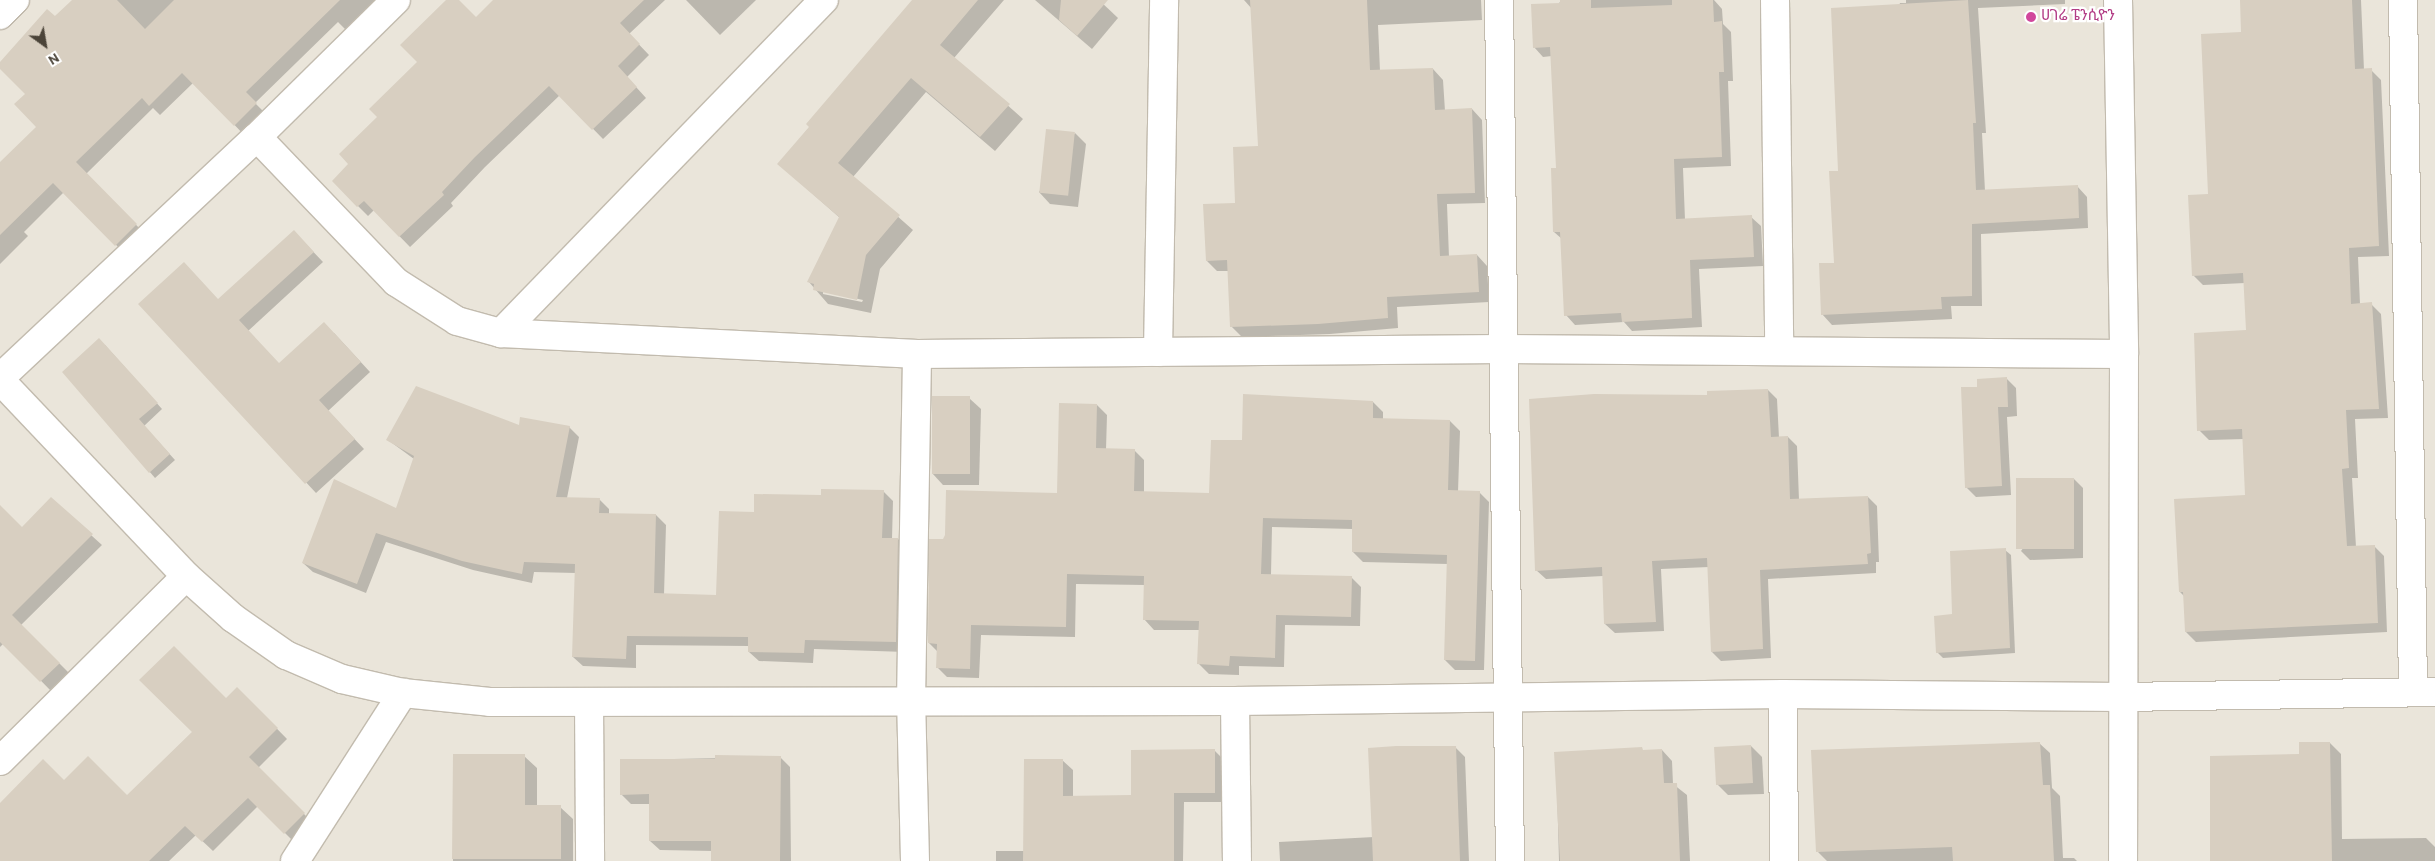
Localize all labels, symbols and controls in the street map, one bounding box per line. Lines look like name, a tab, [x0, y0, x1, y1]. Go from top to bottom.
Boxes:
place label: ሀገሬ ፔንሲዮን	[2041, 8, 2115, 26]
marker: ሀገሬ ፔንሲዮን	[2025, 11, 2037, 23]
north arrow	[20, 20, 70, 70]
text: N	[44, 48, 62, 68]

